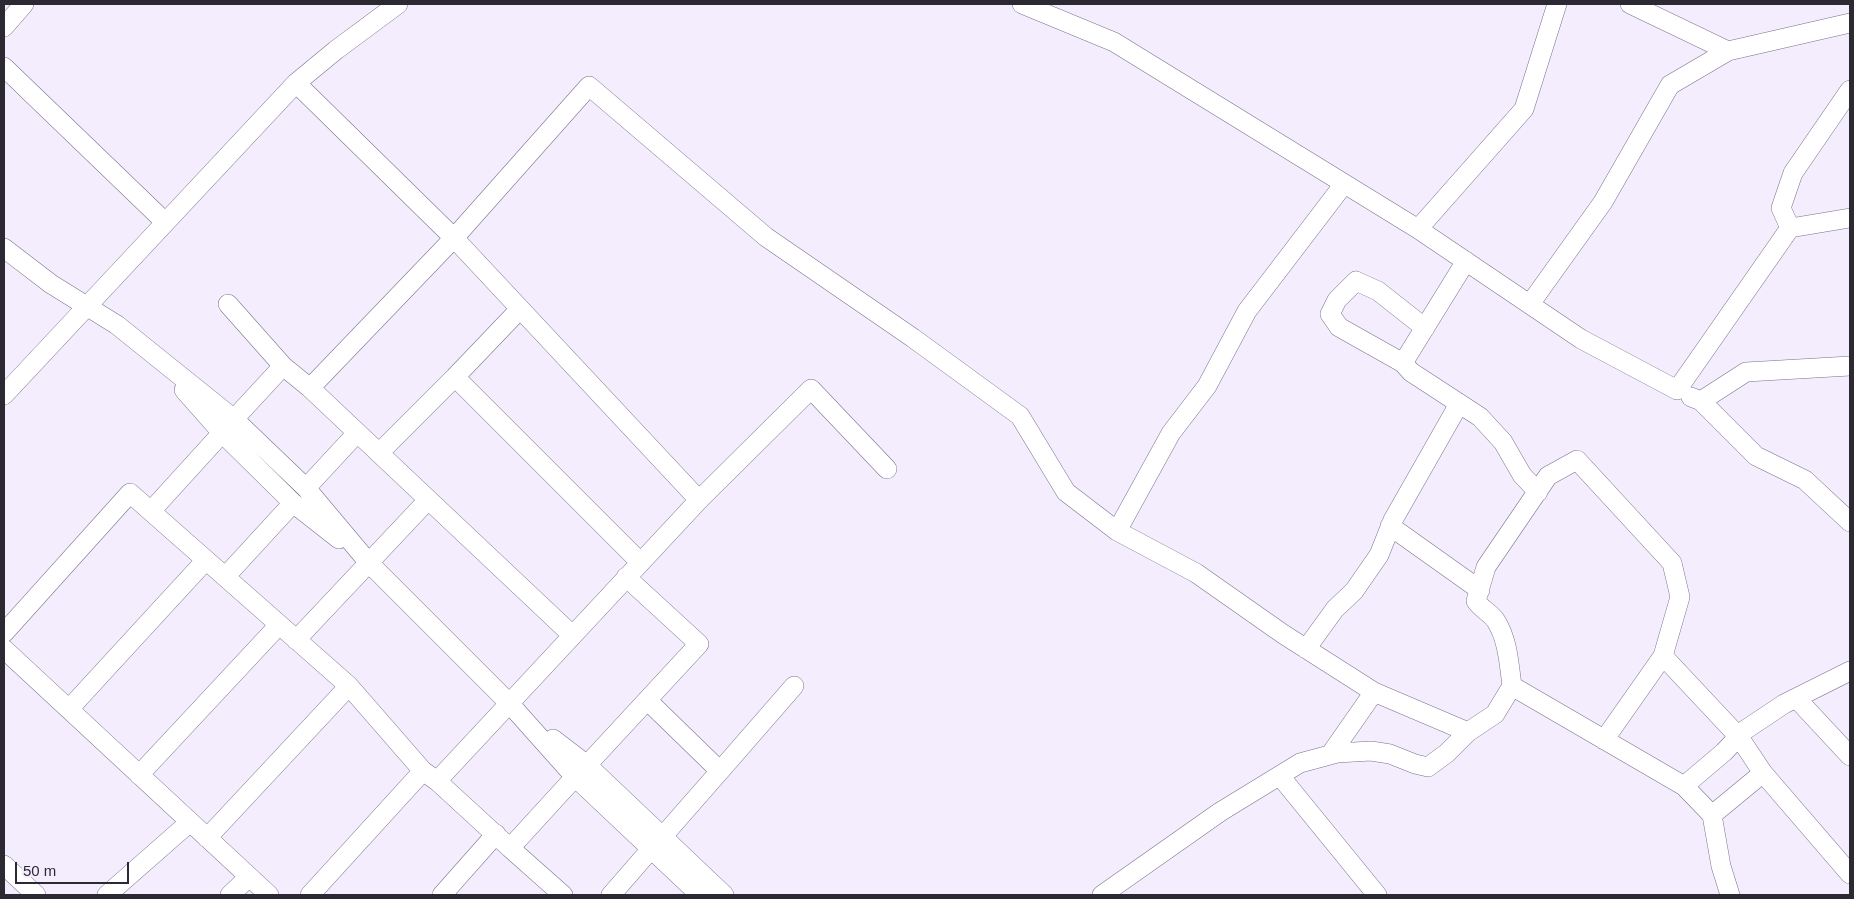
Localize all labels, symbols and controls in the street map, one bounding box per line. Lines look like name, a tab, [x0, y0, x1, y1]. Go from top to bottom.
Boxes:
scale bar	[18, 852, 131, 884]
text: 50 m	[23, 862, 56, 879]

